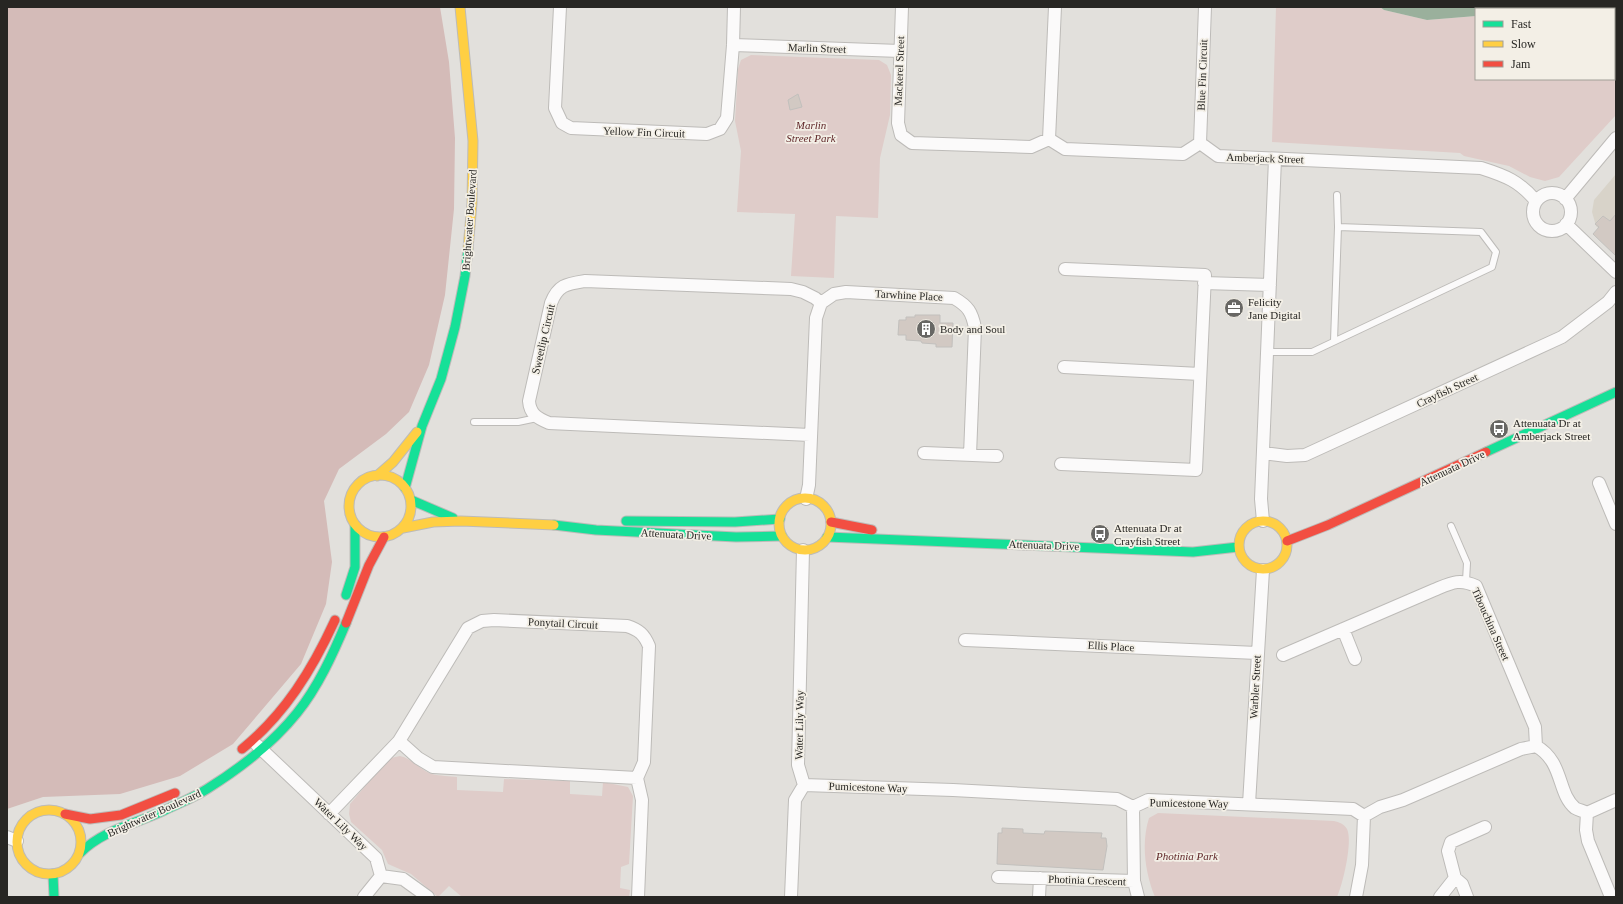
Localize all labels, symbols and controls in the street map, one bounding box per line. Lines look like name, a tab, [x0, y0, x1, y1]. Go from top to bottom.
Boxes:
legend	[1475, 8, 1615, 80]
text: Fast	[1511, 17, 1532, 31]
street label: Mackerel Street	[892, 36, 906, 106]
text: Slow	[1511, 37, 1536, 51]
street label: Blue Fin Circuit	[1195, 39, 1209, 111]
street label: Marlin Street	[788, 41, 846, 55]
text: Jam	[1511, 57, 1531, 71]
park label: Marlin Street Park	[786, 119, 837, 144]
street label: Yellow Fin Circuit	[603, 125, 685, 139]
street label: Amberjack Street	[1226, 151, 1304, 165]
street label: Brightwater Boulevard	[459, 169, 479, 271]
street label: Tarwhine Place	[875, 287, 943, 303]
place label: Felicity Jane Digital	[1248, 296, 1301, 321]
office icon: Felicity Jane Digital	[1223, 297, 1245, 319]
street label: Sweetlip Circuit	[529, 303, 557, 375]
building icon: Body and Soul	[915, 318, 937, 340]
place label: Body and Soul	[940, 323, 1005, 335]
street label: Crayfish Street	[1414, 371, 1480, 409]
place label: Attenuata Dr at Amberjack Street	[1513, 417, 1590, 442]
bus stop icon: Attenuata Dr at Amberjack Street	[1488, 418, 1510, 440]
street label: Attenuata Drive	[1417, 448, 1487, 488]
place label: Attenuata Dr at Crayfish Street	[1114, 522, 1182, 547]
bus stop icon: Attenuata Dr at Crayfish Street	[1089, 523, 1111, 545]
street label: Attenuata Drive	[640, 526, 712, 542]
street label: Attenuata Drive	[1009, 538, 1080, 552]
street label: Tibouchina Street	[1470, 586, 1512, 662]
street label: Ponytail Circuit	[528, 615, 598, 631]
street label: Ellis Place	[1087, 639, 1135, 653]
street label: Warbler Street	[1247, 655, 1263, 719]
street label: Water Lily Way	[792, 690, 806, 760]
street label: Pumicestone Way	[828, 780, 908, 794]
street label: Brightwater Boulevard	[105, 787, 203, 839]
street label: Water Lily Way	[312, 796, 371, 853]
street label: Pumicestone Way	[1150, 796, 1229, 810]
park label: Photinia Park	[1155, 850, 1219, 862]
street label: Photinia Crescent	[1048, 873, 1126, 887]

